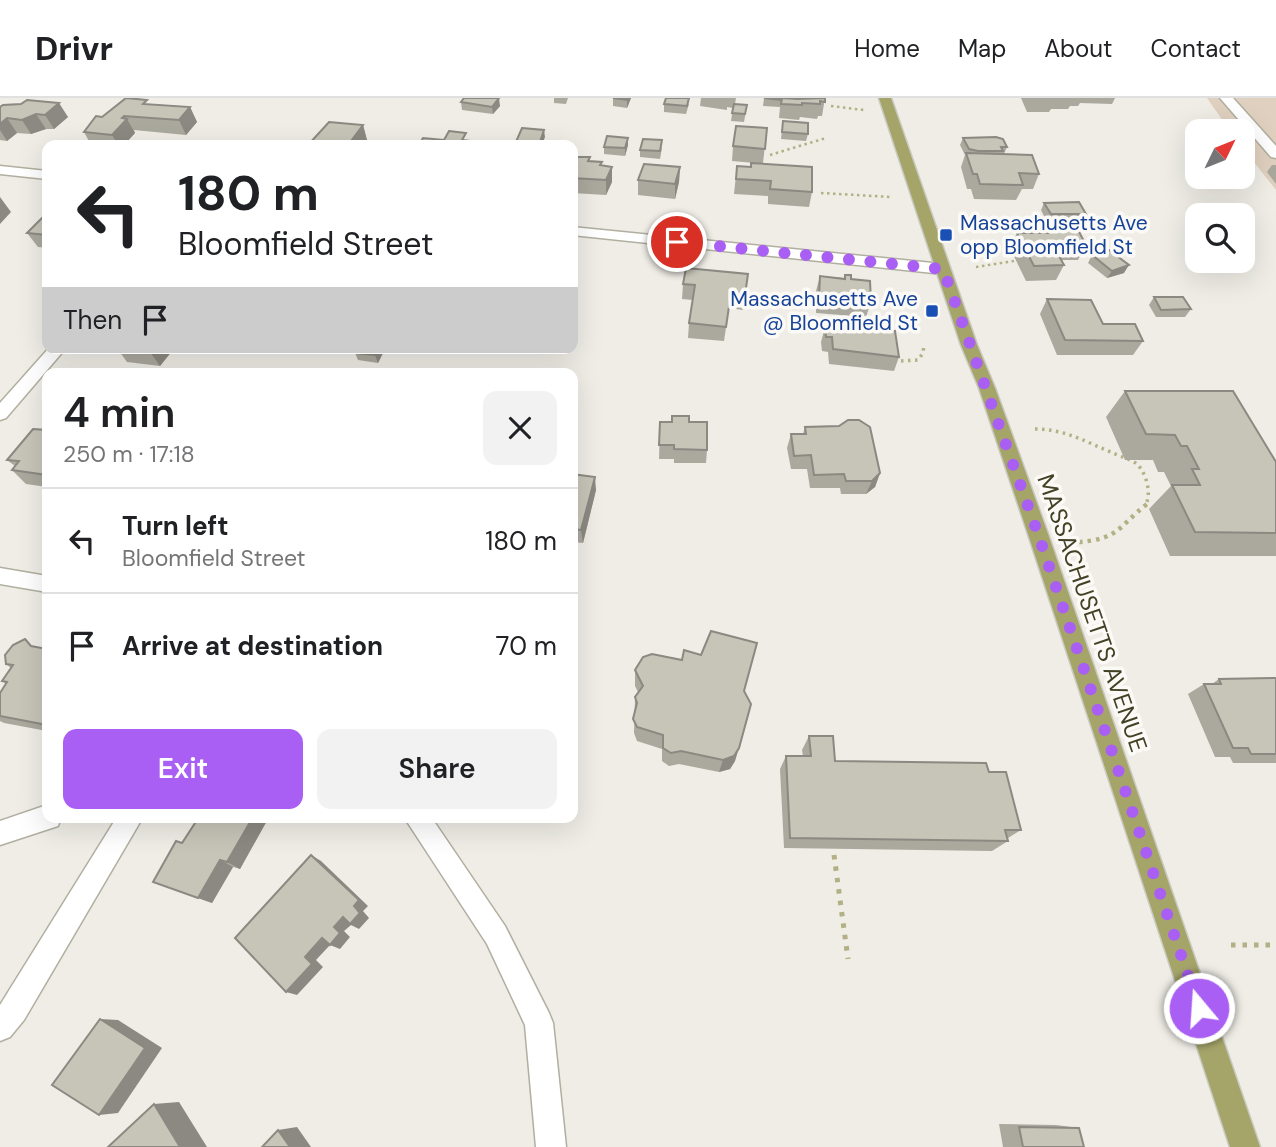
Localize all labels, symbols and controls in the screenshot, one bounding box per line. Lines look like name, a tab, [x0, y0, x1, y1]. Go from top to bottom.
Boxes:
text: Drivr	[35, 27, 113, 70]
text: Home	[854, 33, 920, 64]
text: Map	[958, 33, 1006, 64]
text: About	[1044, 33, 1113, 64]
text: Contact	[1151, 33, 1241, 64]
north arrow	[1185, 119, 1255, 189]
map controls	[1185, 119, 1255, 273]
text: 180 m	[178, 161, 319, 225]
icon: left	[63, 168, 154, 259]
button: search	[1185, 203, 1255, 273]
place label: Massachusetts Ave opp Bloomfield St	[960, 209, 1148, 261]
pin	[647, 212, 707, 272]
text: Bloomfield Street	[178, 223, 434, 265]
icon: arrive	[658, 223, 696, 261]
marker: Massachusetts Ave opp Bloomfield St	[938, 227, 954, 243]
place label: Massachusetts Ave @ Bloomfield St	[730, 285, 918, 337]
icon: arrive	[136, 301, 174, 339]
text: Then	[63, 303, 122, 337]
marker: Massachusetts Ave @ Bloomfield St	[924, 303, 940, 319]
text: 4 min	[63, 385, 175, 440]
button: close	[483, 391, 557, 465]
text: 250 m · 17:18	[63, 439, 195, 469]
street label: MASSACHUSETTS AVENUE	[1030, 470, 1155, 756]
text: Turn left	[122, 509, 229, 543]
icon: left	[63, 522, 101, 560]
text: 180 m	[485, 524, 557, 558]
text: Bloomfield Street	[122, 543, 306, 573]
icon: arrive	[63, 627, 101, 665]
text: Arrive at destination	[122, 629, 383, 663]
text: 70 m	[496, 629, 557, 663]
button: Exit	[63, 729, 303, 809]
button: Share	[317, 729, 557, 809]
position arrow	[1162, 971, 1236, 1045]

